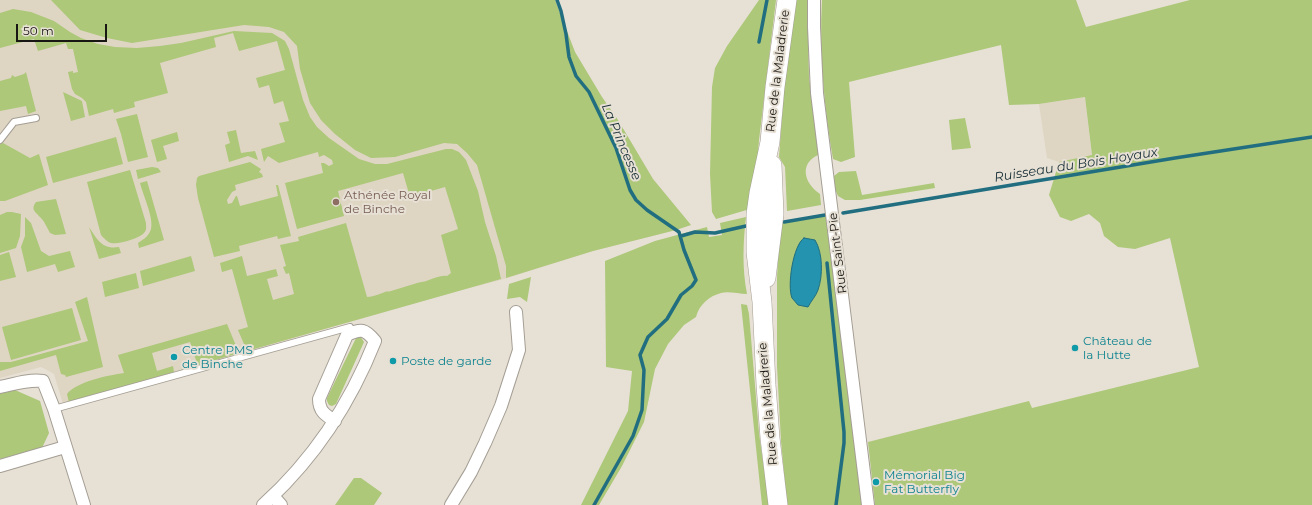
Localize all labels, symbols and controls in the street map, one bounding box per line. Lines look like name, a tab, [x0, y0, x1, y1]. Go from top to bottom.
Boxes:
street label: Rue de la Maladrerie	[763, 9, 793, 133]
scale bar	[18, 16, 109, 42]
text: 50 m	[23, 23, 54, 38]
water label: La Princesse	[598, 101, 644, 183]
water label: Ruisseau du Bois Hoyaux	[993, 144, 1159, 186]
place label: Athénée Royal de Binche	[344, 188, 431, 216]
marker: Athénée Royal de Binche	[331, 197, 341, 207]
street label: Rue Saint-Pie	[826, 212, 850, 294]
place label: Château de la Hutte	[1083, 334, 1152, 362]
street label: Rue de la Maladrerie	[755, 342, 781, 466]
place label: Centre PMS de Binche	[182, 343, 253, 371]
marker: Château de la Hutte	[1070, 343, 1080, 353]
marker: Centre PMS de Binche	[169, 352, 179, 362]
place label: Poste de garde	[401, 354, 492, 368]
marker: Poste de garde	[388, 356, 398, 366]
place label: Mémorial Big Fat Butterfly	[884, 468, 965, 496]
marker: Mémorial Big Fat Butterfly	[871, 477, 881, 487]

